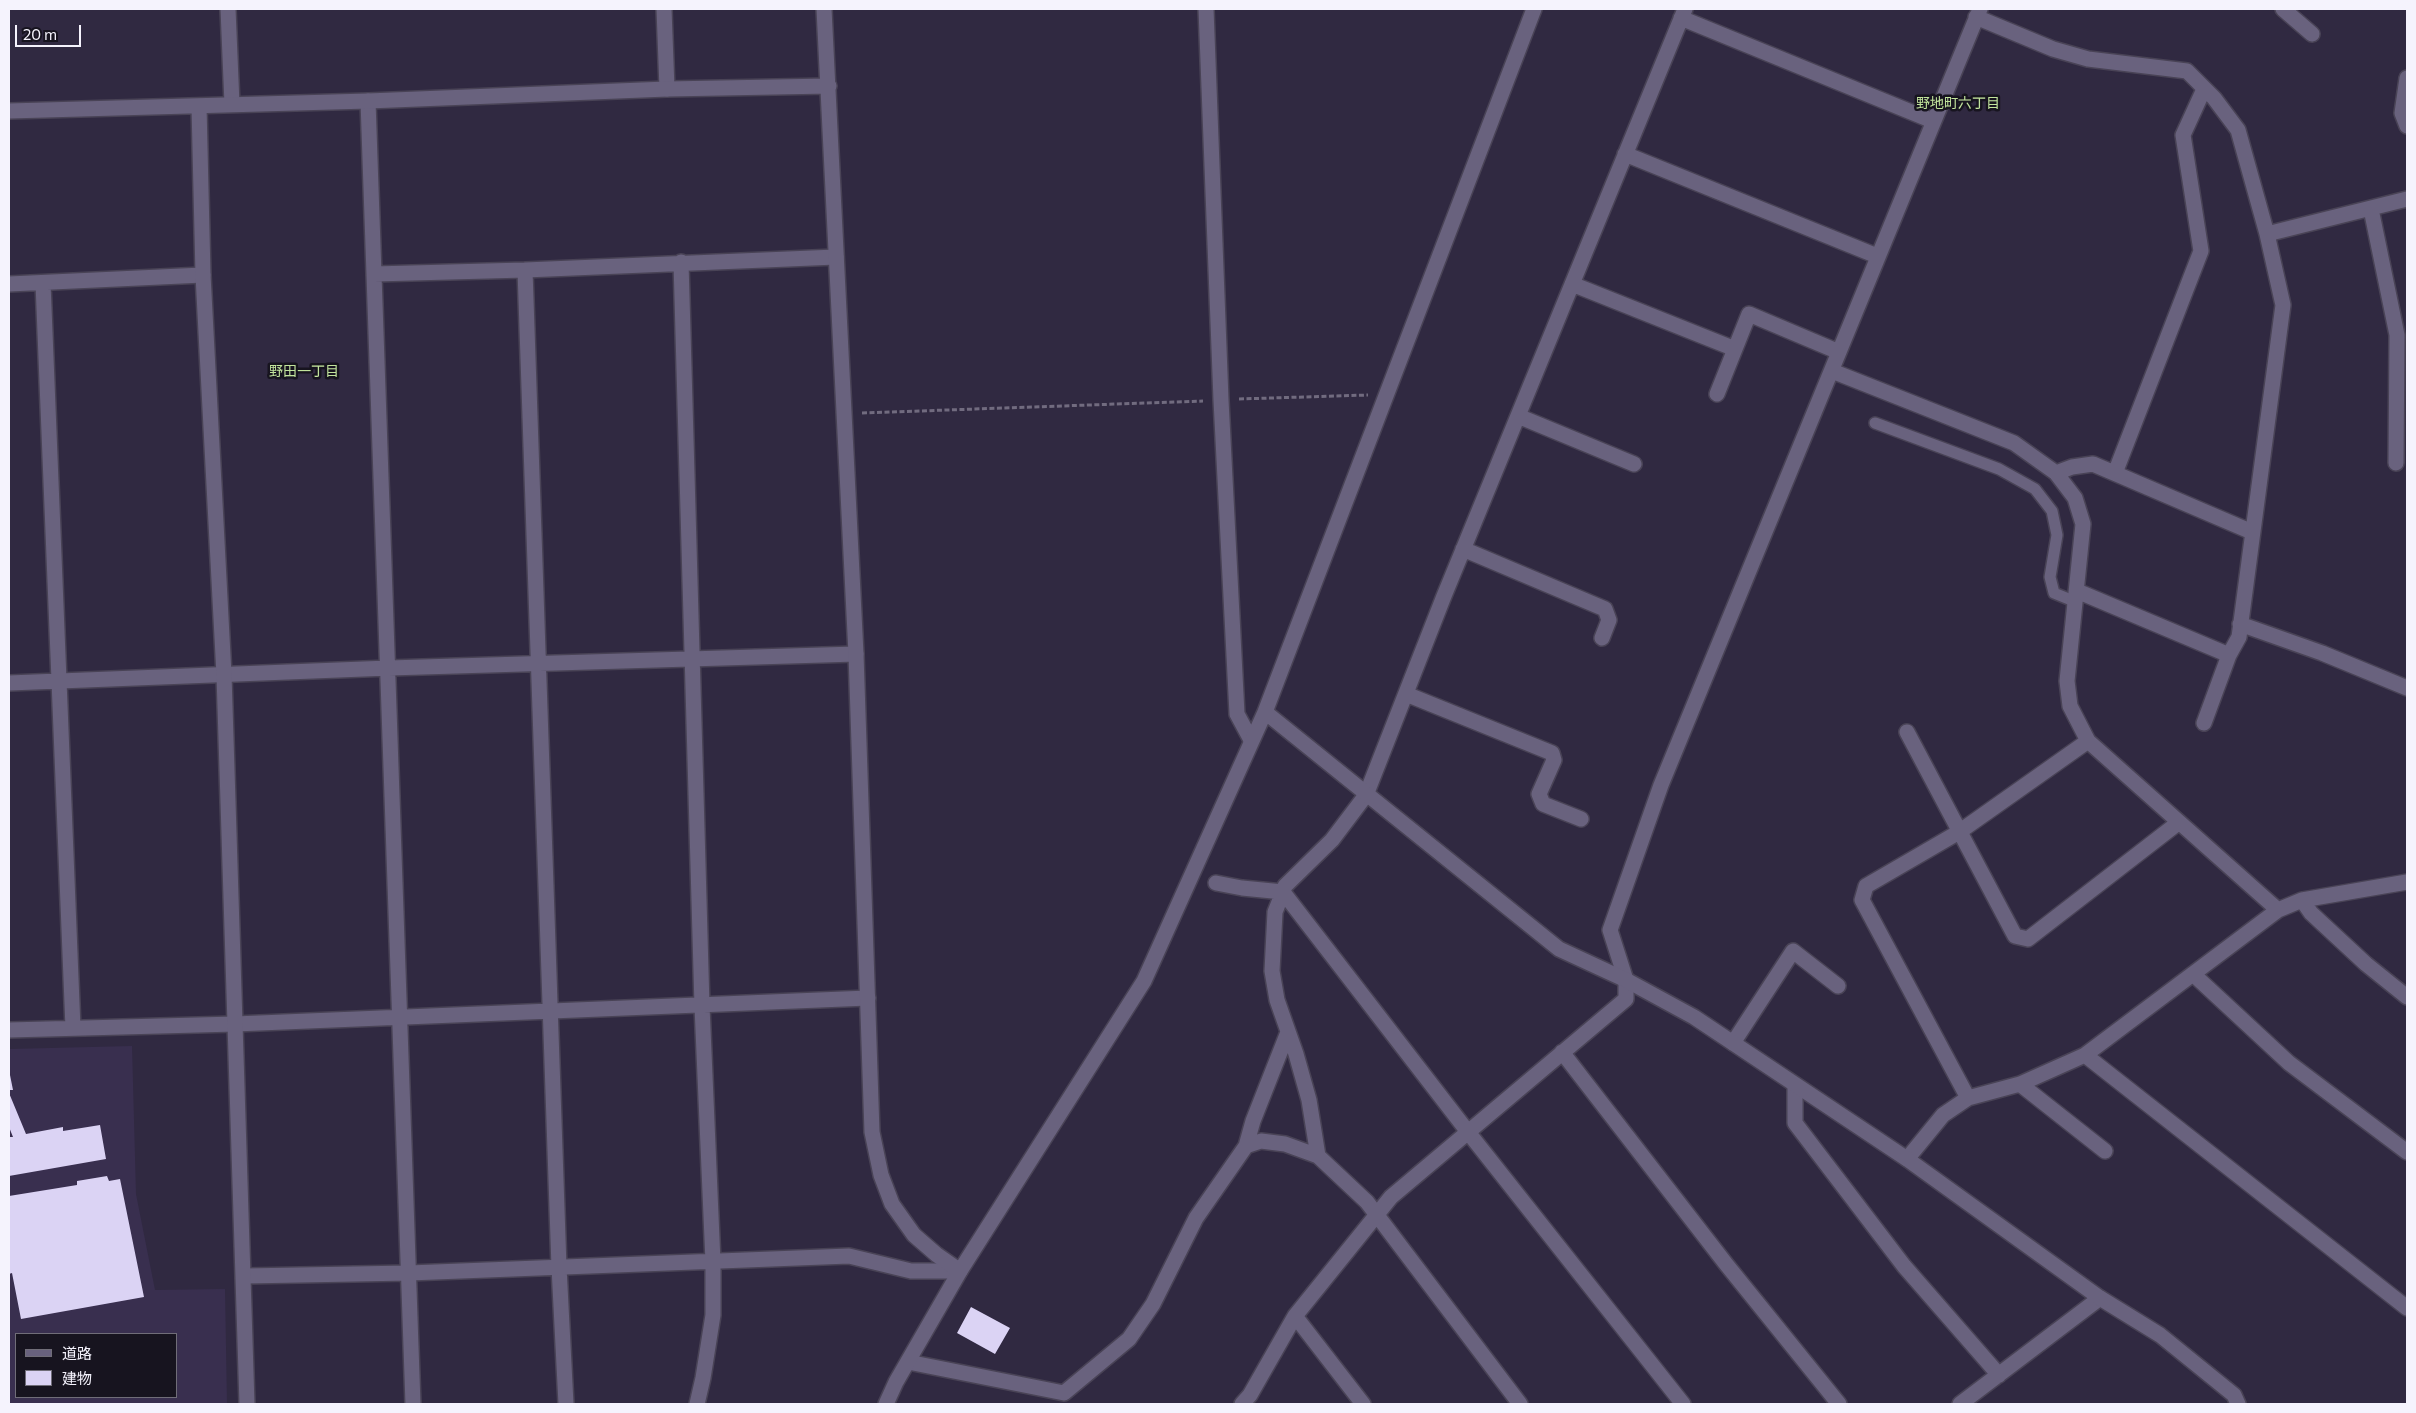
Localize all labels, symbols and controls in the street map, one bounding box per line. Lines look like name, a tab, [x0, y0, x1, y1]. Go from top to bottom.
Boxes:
scale bar	[18, 15, 84, 47]
text: 20 m	[23, 25, 57, 43]
district label: 野地町六丁目	[1916, 95, 2000, 111]
district label: 野田一丁目	[269, 363, 339, 379]
legend	[15, 1333, 178, 1398]
text: 道路	[62, 1344, 92, 1362]
text: 建物	[62, 1369, 92, 1387]

